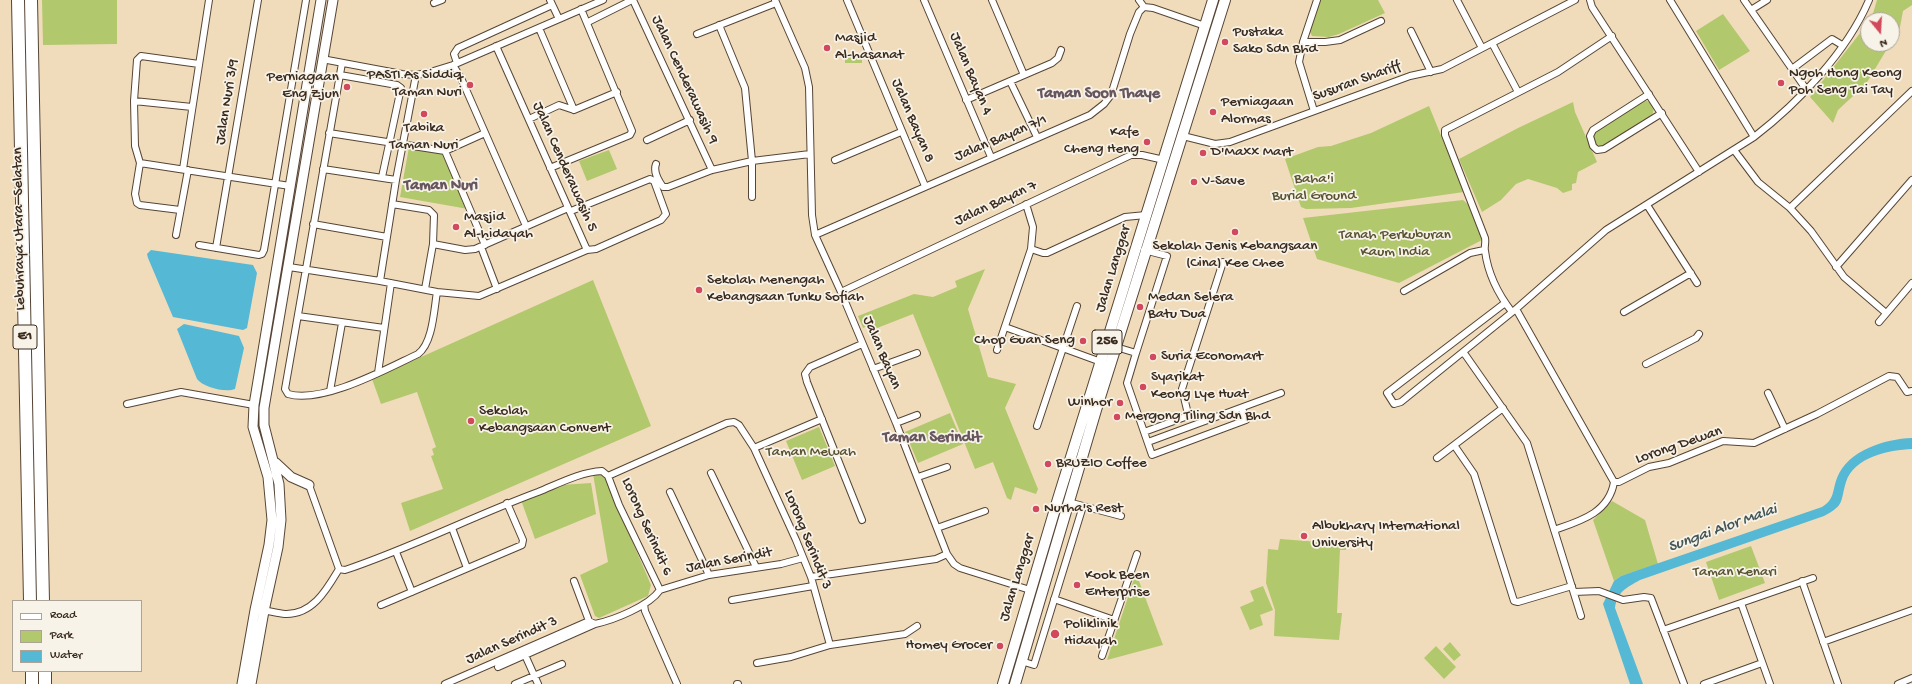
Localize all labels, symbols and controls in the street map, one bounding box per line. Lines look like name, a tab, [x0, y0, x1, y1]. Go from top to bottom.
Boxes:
north arrow	[1860, 12, 1900, 52]
street label: Jalan Cenderawasih 9	[646, 13, 722, 147]
place label: Pustaka Sako Sdn Bhd	[1233, 24, 1317, 59]
place label: Masjid Al-hasanat	[835, 30, 904, 65]
street label: Jalan Bayan 4	[945, 30, 995, 118]
text: N	[1878, 36, 1889, 49]
marker: Pustaka Sako Sdn Bhd	[1220, 37, 1230, 47]
marker: Masjid Al-hasanat	[822, 43, 832, 53]
street label: Jalan Nuri 3/9	[212, 58, 244, 146]
street label: Susuran Shariff	[1311, 58, 1403, 106]
place label: Ngoh Hong Keong Poh Seng Tai Tay	[1789, 65, 1902, 100]
place label: PASTI As Siddiq Taman Nuri	[367, 67, 462, 102]
place label: Perniagaan Eng Zjun	[267, 69, 339, 104]
street label: Jalan Bayan 8	[886, 76, 938, 166]
marker: Ngoh Hong Keong Poh Seng Tai Tay	[1776, 78, 1786, 88]
marker: PASTI As Siddiq Taman Nuri	[465, 80, 475, 90]
marker: Perniagaan Eng Zjun	[342, 82, 352, 92]
district label: Taman Soon Thaye	[1038, 85, 1160, 105]
place label: Perniagaan Alormas	[1221, 94, 1293, 129]
street label: Jalan Cenderawasih 5	[527, 99, 601, 235]
marker: Perniagaan Alormas	[1208, 107, 1218, 117]
marker: Tabika Taman Nuri	[419, 109, 429, 119]
street label: Jalan Bayan 7/1	[952, 111, 1050, 167]
place label: Tabika Taman Nuri	[389, 120, 459, 155]
place label: Kafe Cheng Heng	[1064, 124, 1139, 159]
marker: Kafe Cheng Heng	[1142, 137, 1152, 147]
place label: D'Maxx Mart	[1211, 144, 1293, 162]
street label: Lebuhraya Utara–Selatan	[10, 147, 30, 311]
marker: D'Maxx Mart	[1198, 148, 1208, 158]
park label: Baha'i Burial Ground	[1272, 171, 1356, 206]
place label: V-Save	[1202, 173, 1245, 191]
district label: Taman Nuri	[404, 177, 478, 197]
street label: Jalan Bayan 7	[952, 177, 1040, 231]
marker: V-Save	[1189, 177, 1199, 187]
place label: Masjid Al-hidayah	[464, 209, 533, 244]
marker: Masjid Al-hidayah	[451, 222, 461, 232]
street label: Jalan Langgar	[1092, 223, 1136, 315]
marker: Sekolah Jenis Kebangsaan (Cina) Kee Chee	[1230, 227, 1240, 237]
park label: Tanah Perkuburan Kaum India	[1339, 227, 1451, 262]
place label: Sekolah Jenis Kebangsaan (Cina) Kee Chee	[1153, 238, 1317, 273]
place label: Sekolah Menengah Kebangsaan Tunku Sofiah	[707, 272, 864, 307]
marker: Sekolah Menengah Kebangsaan Tunku Sofiah	[694, 285, 704, 295]
place label: Medan Selera Batu Dua	[1148, 289, 1233, 324]
marker: Medan Selera Batu Dua	[1135, 302, 1145, 312]
street label: Jalan Bayan	[858, 314, 904, 392]
road number: E1	[13, 325, 37, 349]
road number: 256	[1092, 330, 1122, 354]
place label: Chop Guan Seng	[974, 332, 1075, 350]
marker: Chop Guan Seng	[1078, 336, 1088, 346]
place label: Suria Economart	[1161, 348, 1263, 366]
marker: Suria Economart	[1148, 352, 1158, 362]
place label: Syarikat Keong Lye Huat	[1151, 369, 1248, 404]
marker: Syarikat Keong Lye Huat	[1138, 382, 1148, 392]
place label: Winhor	[1068, 394, 1112, 412]
marker: Winhor	[1115, 398, 1125, 408]
place label: Sekolah Kebangsaan Convent	[479, 403, 610, 438]
place label: Mergong Tiling Sdn Bhd	[1125, 408, 1270, 426]
marker: Mergong Tiling Sdn Bhd	[1112, 412, 1122, 422]
marker: Sekolah Kebangsaan Convent	[466, 416, 476, 426]
street label: Lorong Dewan	[1633, 423, 1725, 469]
district label: Taman Serindit	[883, 429, 981, 449]
park label: Taman Mewah	[766, 444, 856, 462]
place label: BRUZIO Coffee	[1056, 455, 1147, 473]
marker: BRUZIO Coffee	[1043, 459, 1053, 469]
street label: Lorong Serindit 6	[616, 475, 676, 579]
street label: Lorong Serindit 3	[779, 488, 835, 592]
place label: Nurha's Rest	[1044, 500, 1123, 518]
water label: Sungai Alor Malai	[1666, 500, 1780, 558]
marker: Nurha's Rest	[1031, 504, 1041, 514]
place label: Albukhary International University	[1312, 518, 1460, 553]
marker: Albukhary International University	[1299, 531, 1309, 541]
street label: Jalan Langgar	[996, 532, 1040, 624]
street label: Jalan Serindit	[685, 544, 773, 578]
park label: Taman Kenari	[1693, 564, 1777, 582]
place label: Kook Been Enterprise	[1085, 567, 1150, 602]
marker: Kook Been Enterprise	[1072, 580, 1082, 590]
legend	[12, 600, 142, 672]
text: Road	[50, 609, 76, 623]
street label: Jalan Serindit 3	[463, 613, 561, 669]
place label: Poliklinik Hidayah	[1064, 616, 1117, 651]
marker: Poliklinik Hidayah	[1049, 628, 1061, 640]
text: Park	[50, 629, 73, 643]
place label: Homey Grocer	[906, 637, 992, 655]
marker: Homey Grocer	[995, 641, 1005, 651]
text: Water	[50, 649, 82, 663]

